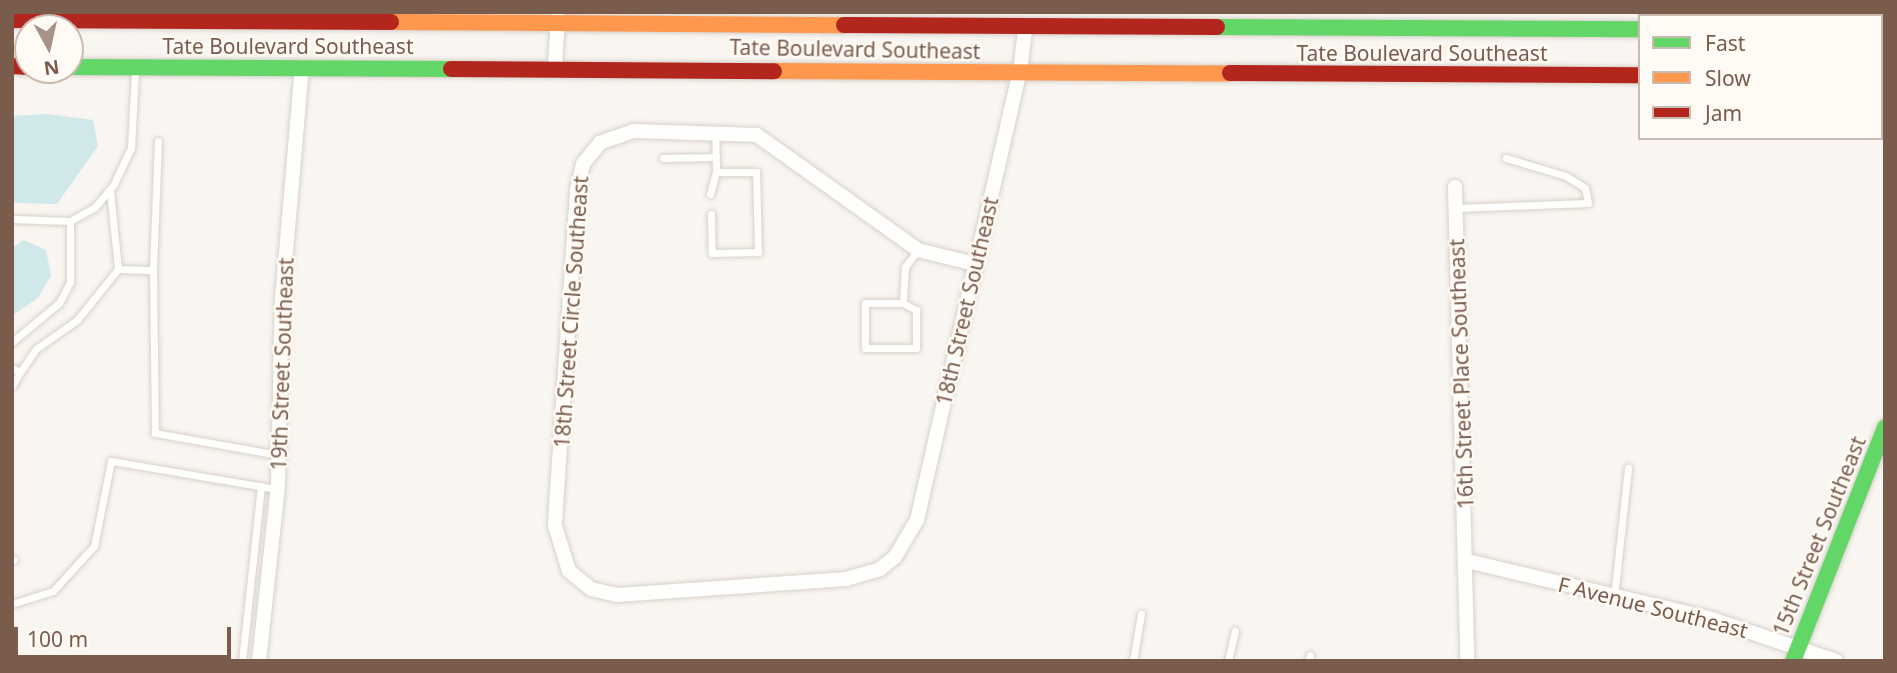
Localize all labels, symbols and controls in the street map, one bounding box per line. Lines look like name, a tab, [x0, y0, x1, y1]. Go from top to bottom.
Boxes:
north arrow	[14, 14, 84, 84]
legend	[1638, 14, 1883, 140]
text: Fast	[1705, 29, 1745, 57]
street label: Tate Boulevard Southeast	[163, 33, 413, 59]
street label: Tate Boulevard Southeast	[729, 34, 981, 64]
street label: Tate Boulevard Southeast	[1297, 40, 1547, 66]
text: N	[42, 54, 61, 82]
text: Slow	[1705, 64, 1751, 92]
text: Jam	[1705, 99, 1742, 127]
street label: 18th Street Circle Southeast	[549, 175, 593, 449]
street label: 18th Street Southeast	[931, 194, 1003, 408]
street label: 16th Street Place Southeast	[1444, 238, 1478, 510]
street label: 19th Street Southeast	[266, 257, 298, 471]
street label: 15th Street Southeast	[1767, 432, 1871, 640]
street label: F Avenue Southeast	[1556, 571, 1750, 643]
scale bar	[18, 614, 234, 658]
text: 100 m	[27, 625, 88, 653]

